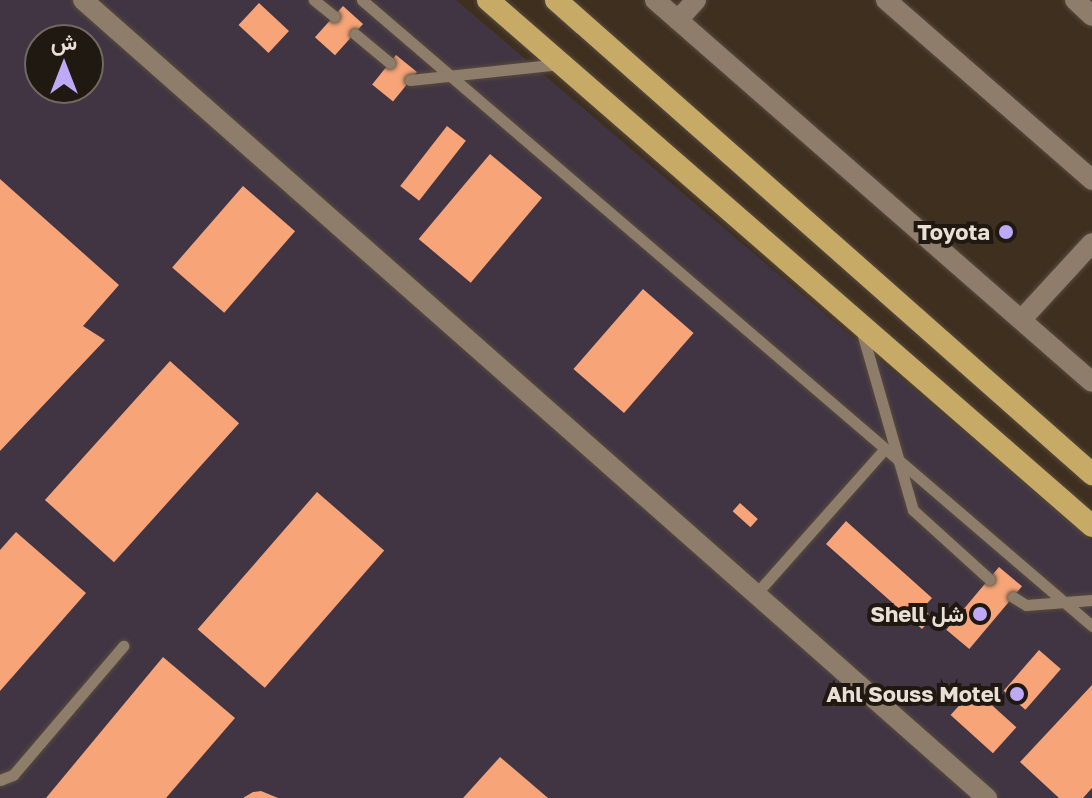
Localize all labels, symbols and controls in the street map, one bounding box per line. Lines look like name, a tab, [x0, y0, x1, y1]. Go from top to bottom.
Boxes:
north arrow	[24, 24, 104, 104]
text: ش	[51, 28, 77, 55]
place label: Toyota	[917, 219, 990, 245]
marker: Toyota	[997, 223, 1015, 241]
place label: Shell شل	[870, 601, 964, 627]
marker: Shell شل	[971, 605, 989, 623]
place label: Ahl Souss Motel	[826, 681, 1001, 707]
marker: Ahl Souss Motel	[1008, 685, 1026, 703]

